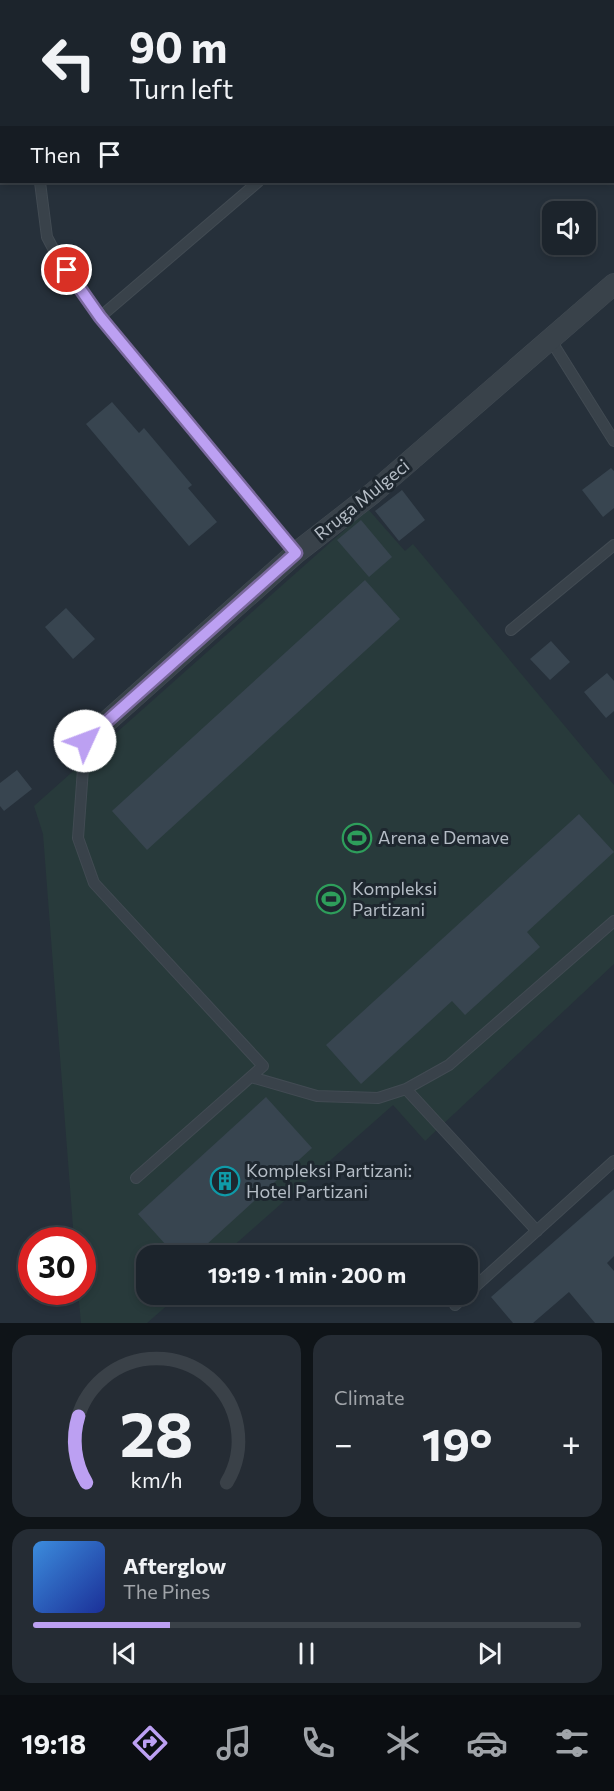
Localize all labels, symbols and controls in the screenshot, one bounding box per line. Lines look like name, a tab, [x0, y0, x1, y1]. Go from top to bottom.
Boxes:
text: 90 m	[129, 20, 228, 72]
icon: left	[30, 24, 108, 102]
text: Turn left	[129, 72, 233, 105]
icon: arrive	[93, 138, 126, 171]
text: Then	[30, 141, 81, 168]
map controls	[542, 201, 596, 255]
button: sound	[542, 201, 596, 255]
pin	[41, 244, 92, 295]
icon: arrive	[50, 253, 83, 286]
street label: Rruga Mulgeci	[309, 454, 413, 544]
position arrow	[53, 709, 117, 773]
sports icon: Arena e Demave	[341, 822, 373, 854]
place label: Arena e Demave	[378, 826, 509, 848]
place label: Kompleksi Partizani	[352, 877, 437, 920]
sports icon: Kompleksi Partizani	[315, 883, 347, 915]
place label: Kompleksi Partizani: Hotel Partizani	[246, 1159, 412, 1202]
building icon: Kompleksi Partizani: Hotel Partizani	[209, 1165, 241, 1197]
speed limit sign: 30	[18, 1227, 96, 1305]
text: 19:19 · 1 min · 200 m	[208, 1261, 406, 1288]
text: Climate	[334, 1385, 404, 1409]
text: 28	[120, 1394, 193, 1470]
text: 19°	[422, 1415, 492, 1470]
text: −	[334, 1422, 353, 1463]
text: +	[562, 1422, 581, 1463]
text: km/h	[130, 1466, 183, 1492]
text: Afterglow	[123, 1552, 226, 1579]
text: The Pines	[123, 1579, 210, 1603]
icon: previous	[108, 1637, 141, 1670]
icon: pause	[290, 1637, 323, 1670]
icon: next	[473, 1637, 506, 1670]
icon: directions	[129, 1722, 171, 1764]
icon: music	[213, 1722, 255, 1764]
icon: phone	[297, 1722, 339, 1764]
icon: climate	[382, 1722, 424, 1764]
icon: car	[466, 1722, 508, 1764]
icon: filters	[551, 1722, 593, 1764]
text: 19:18	[21, 1727, 86, 1760]

